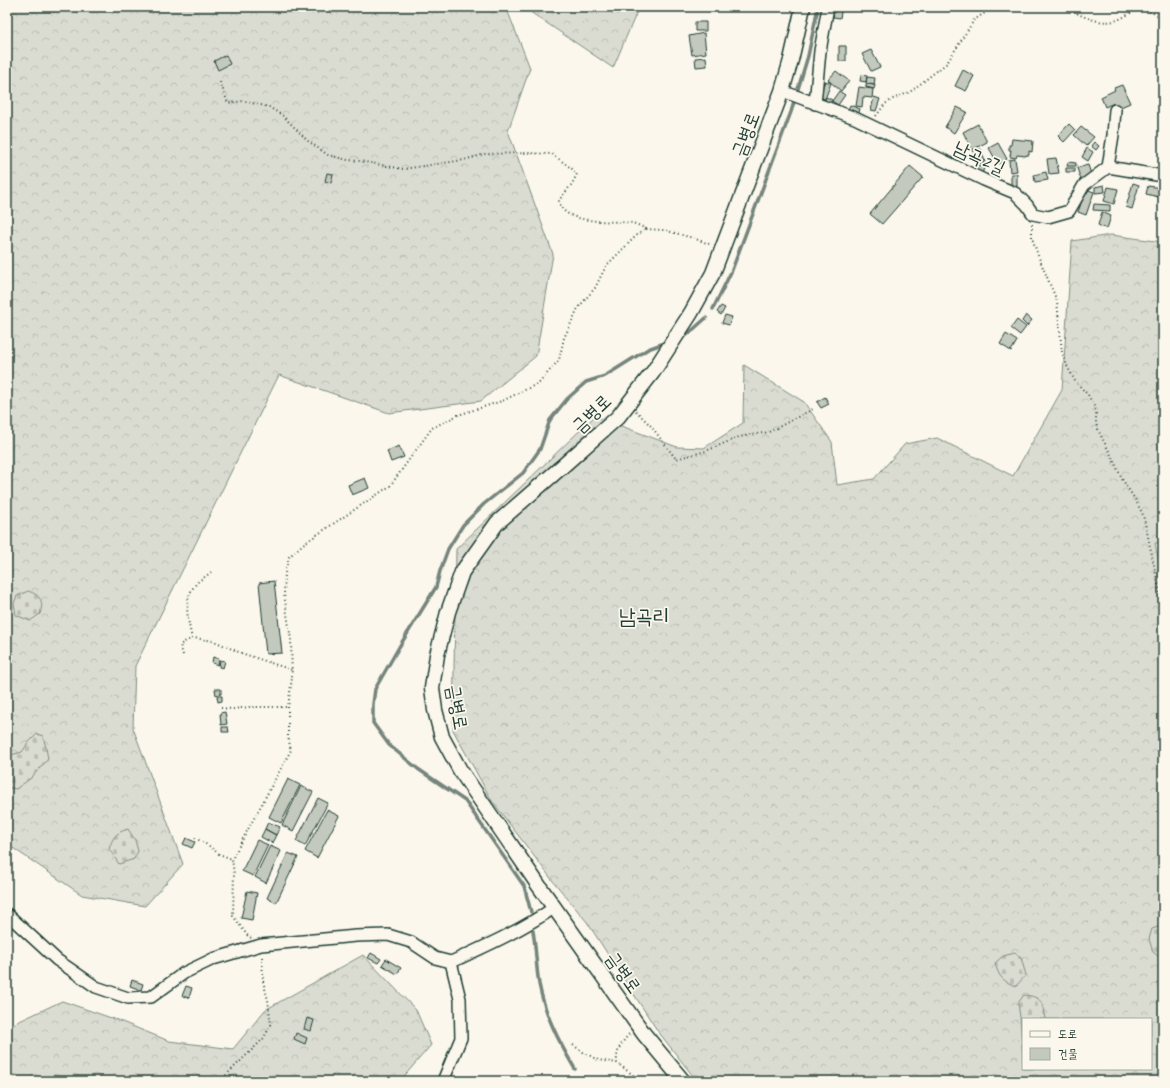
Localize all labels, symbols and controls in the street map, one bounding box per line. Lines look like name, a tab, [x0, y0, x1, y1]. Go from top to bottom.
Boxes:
street label: 금병로	[727, 109, 765, 160]
street label: 남곡2길	[950, 136, 1009, 180]
street label: 금병로	[567, 389, 617, 438]
district label: 남곡리	[619, 603, 669, 629]
street label: 금병로	[441, 683, 473, 732]
street label: 금병로	[600, 947, 646, 998]
legend	[1022, 1018, 1152, 1070]
text: 도로	[1058, 1026, 1077, 1042]
text: 건물	[1058, 1046, 1078, 1062]

